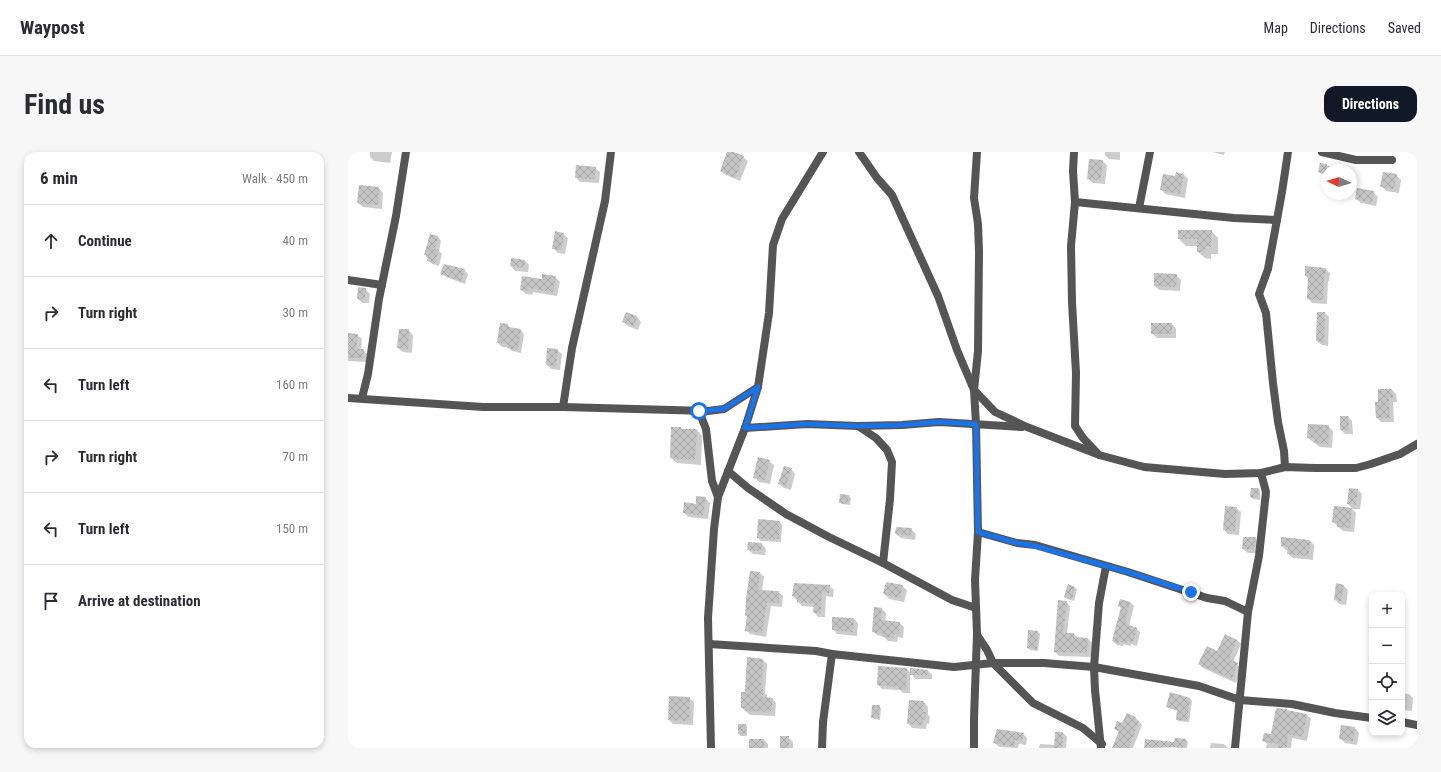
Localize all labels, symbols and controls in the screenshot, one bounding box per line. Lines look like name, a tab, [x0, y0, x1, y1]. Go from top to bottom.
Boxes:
text: Waypost	[20, 16, 85, 39]
text: Map	[1264, 20, 1288, 36]
text: Directions	[1310, 20, 1366, 36]
text: Saved	[1388, 20, 1421, 36]
button: Directions	[1324, 86, 1417, 122]
text: Find us	[24, 88, 105, 121]
north arrow	[1321, 164, 1357, 200]
text: 6 min	[40, 168, 78, 188]
text: Walk · 450 m	[242, 171, 308, 186]
icon: ahead	[40, 230, 62, 252]
text: Continue	[78, 232, 132, 250]
text: 40 m	[282, 233, 308, 248]
icon: right	[40, 302, 62, 324]
text: Turn right	[78, 304, 137, 322]
text: 30 m	[282, 305, 308, 320]
icon: left	[40, 374, 62, 396]
text: Turn left	[78, 376, 129, 394]
text: 160 m	[276, 377, 308, 392]
route start	[690, 402, 708, 420]
icon: right	[40, 446, 62, 468]
text: Turn right	[78, 448, 137, 466]
text: 70 m	[282, 449, 308, 464]
icon: left	[40, 518, 62, 540]
text: Turn left	[78, 520, 129, 538]
text: 150 m	[276, 521, 308, 536]
route end	[1182, 583, 1200, 601]
icon: arrive	[40, 590, 62, 612]
text: Arrive at destination	[78, 592, 201, 610]
map controls	[1369, 592, 1405, 736]
button: +	[1369, 592, 1405, 628]
button: −	[1369, 628, 1405, 664]
button: locate	[1369, 664, 1405, 700]
button: layers	[1369, 700, 1405, 736]

